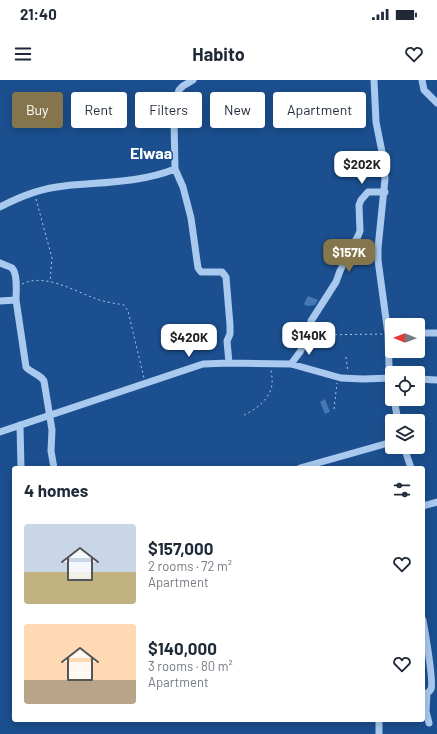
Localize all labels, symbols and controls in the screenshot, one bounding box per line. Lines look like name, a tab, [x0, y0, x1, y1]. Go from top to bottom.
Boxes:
text: 21:40	[20, 5, 57, 23]
icon: menu	[12, 43, 34, 65]
text: Habito	[192, 43, 245, 65]
icon: heart	[403, 43, 425, 65]
chip: Buy	[12, 92, 63, 128]
chip: Rent	[71, 92, 127, 128]
chip: Filters	[135, 92, 202, 128]
chip: New	[210, 92, 265, 128]
chip: Apartment	[273, 92, 366, 128]
district label: Elwaa	[130, 143, 172, 162]
pin: $202K	[334, 151, 390, 185]
text: $202K	[343, 156, 381, 172]
pin: $157K	[321, 239, 377, 273]
text: $157K	[332, 244, 366, 260]
north arrow	[385, 318, 425, 358]
map controls	[385, 318, 425, 454]
pin: $140K	[281, 322, 337, 356]
pin: $420K	[161, 324, 217, 358]
text: $140K	[291, 327, 327, 343]
text: $420K	[170, 329, 208, 345]
button: locate	[385, 366, 425, 406]
button: layers	[385, 414, 425, 454]
icon: filters	[391, 479, 413, 501]
text: 4 homes	[24, 480, 88, 500]
text: $157,000	[148, 538, 213, 558]
icon: home	[56, 540, 104, 588]
icon: heart	[391, 553, 413, 575]
text: 2 rooms · 72 m²	[148, 558, 232, 574]
text: Apartment	[148, 574, 209, 590]
text: $140,000	[148, 638, 217, 658]
icon: home	[56, 640, 104, 688]
icon: heart	[391, 653, 413, 675]
text: 3 rooms · 80 m²	[148, 658, 233, 674]
text: Apartment	[148, 674, 209, 690]

